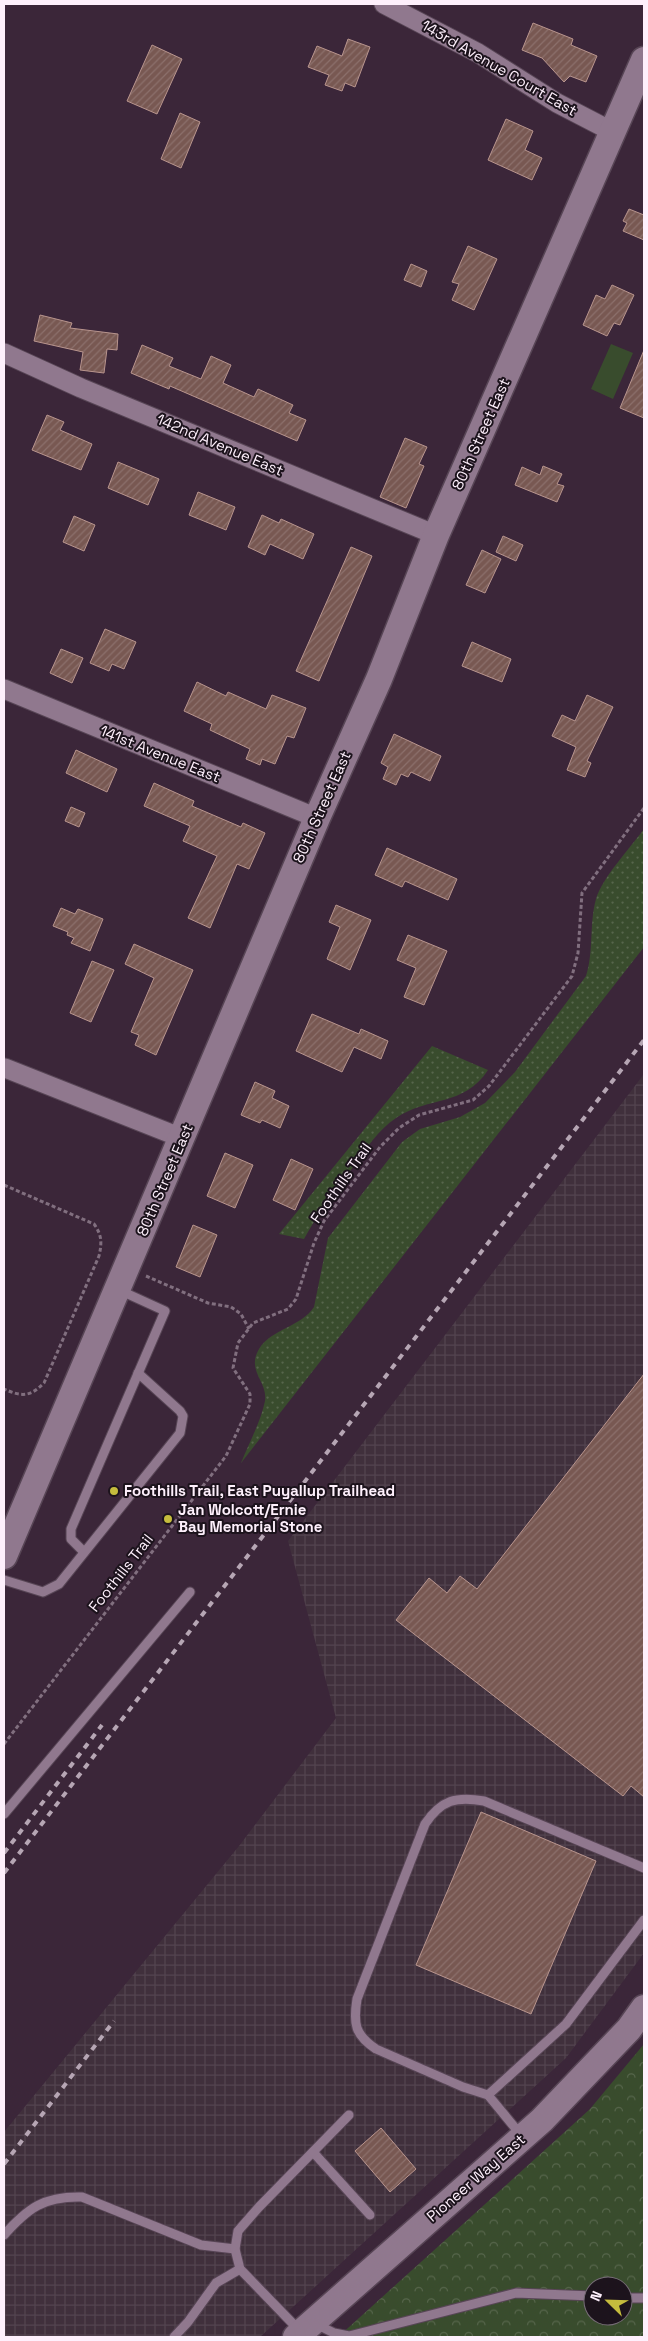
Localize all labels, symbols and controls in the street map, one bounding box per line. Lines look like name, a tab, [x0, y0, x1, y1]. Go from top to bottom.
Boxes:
street label: 143rd Avenue Court East	[418, 15, 580, 120]
street label: 80th Street East	[447, 375, 514, 493]
street label: 142nd Avenue East	[154, 409, 286, 480]
street label: 141st Avenue East	[97, 721, 223, 786]
street label: 80th Street East	[288, 748, 355, 866]
street label: 80th Street East	[132, 1121, 197, 1239]
street label: Foothills Trail	[306, 1139, 375, 1227]
place label: Foothills Trail, East Puyallup Trailhead	[124, 1481, 395, 1500]
marker: Foothills Trail, East Puyallup Trailhead	[108, 1485, 120, 1497]
place label: Jan Wolcott/Ernie Bay Memorial Stone	[178, 1500, 323, 1536]
marker: Jan Wolcott/Ernie Bay Memorial Stone	[162, 1513, 174, 1525]
street label: Foothills Trail	[84, 1530, 157, 1616]
street label: Pioneer Way East	[422, 2130, 529, 2226]
north arrow	[583, 2276, 633, 2326]
text: N	[586, 2288, 606, 2304]

